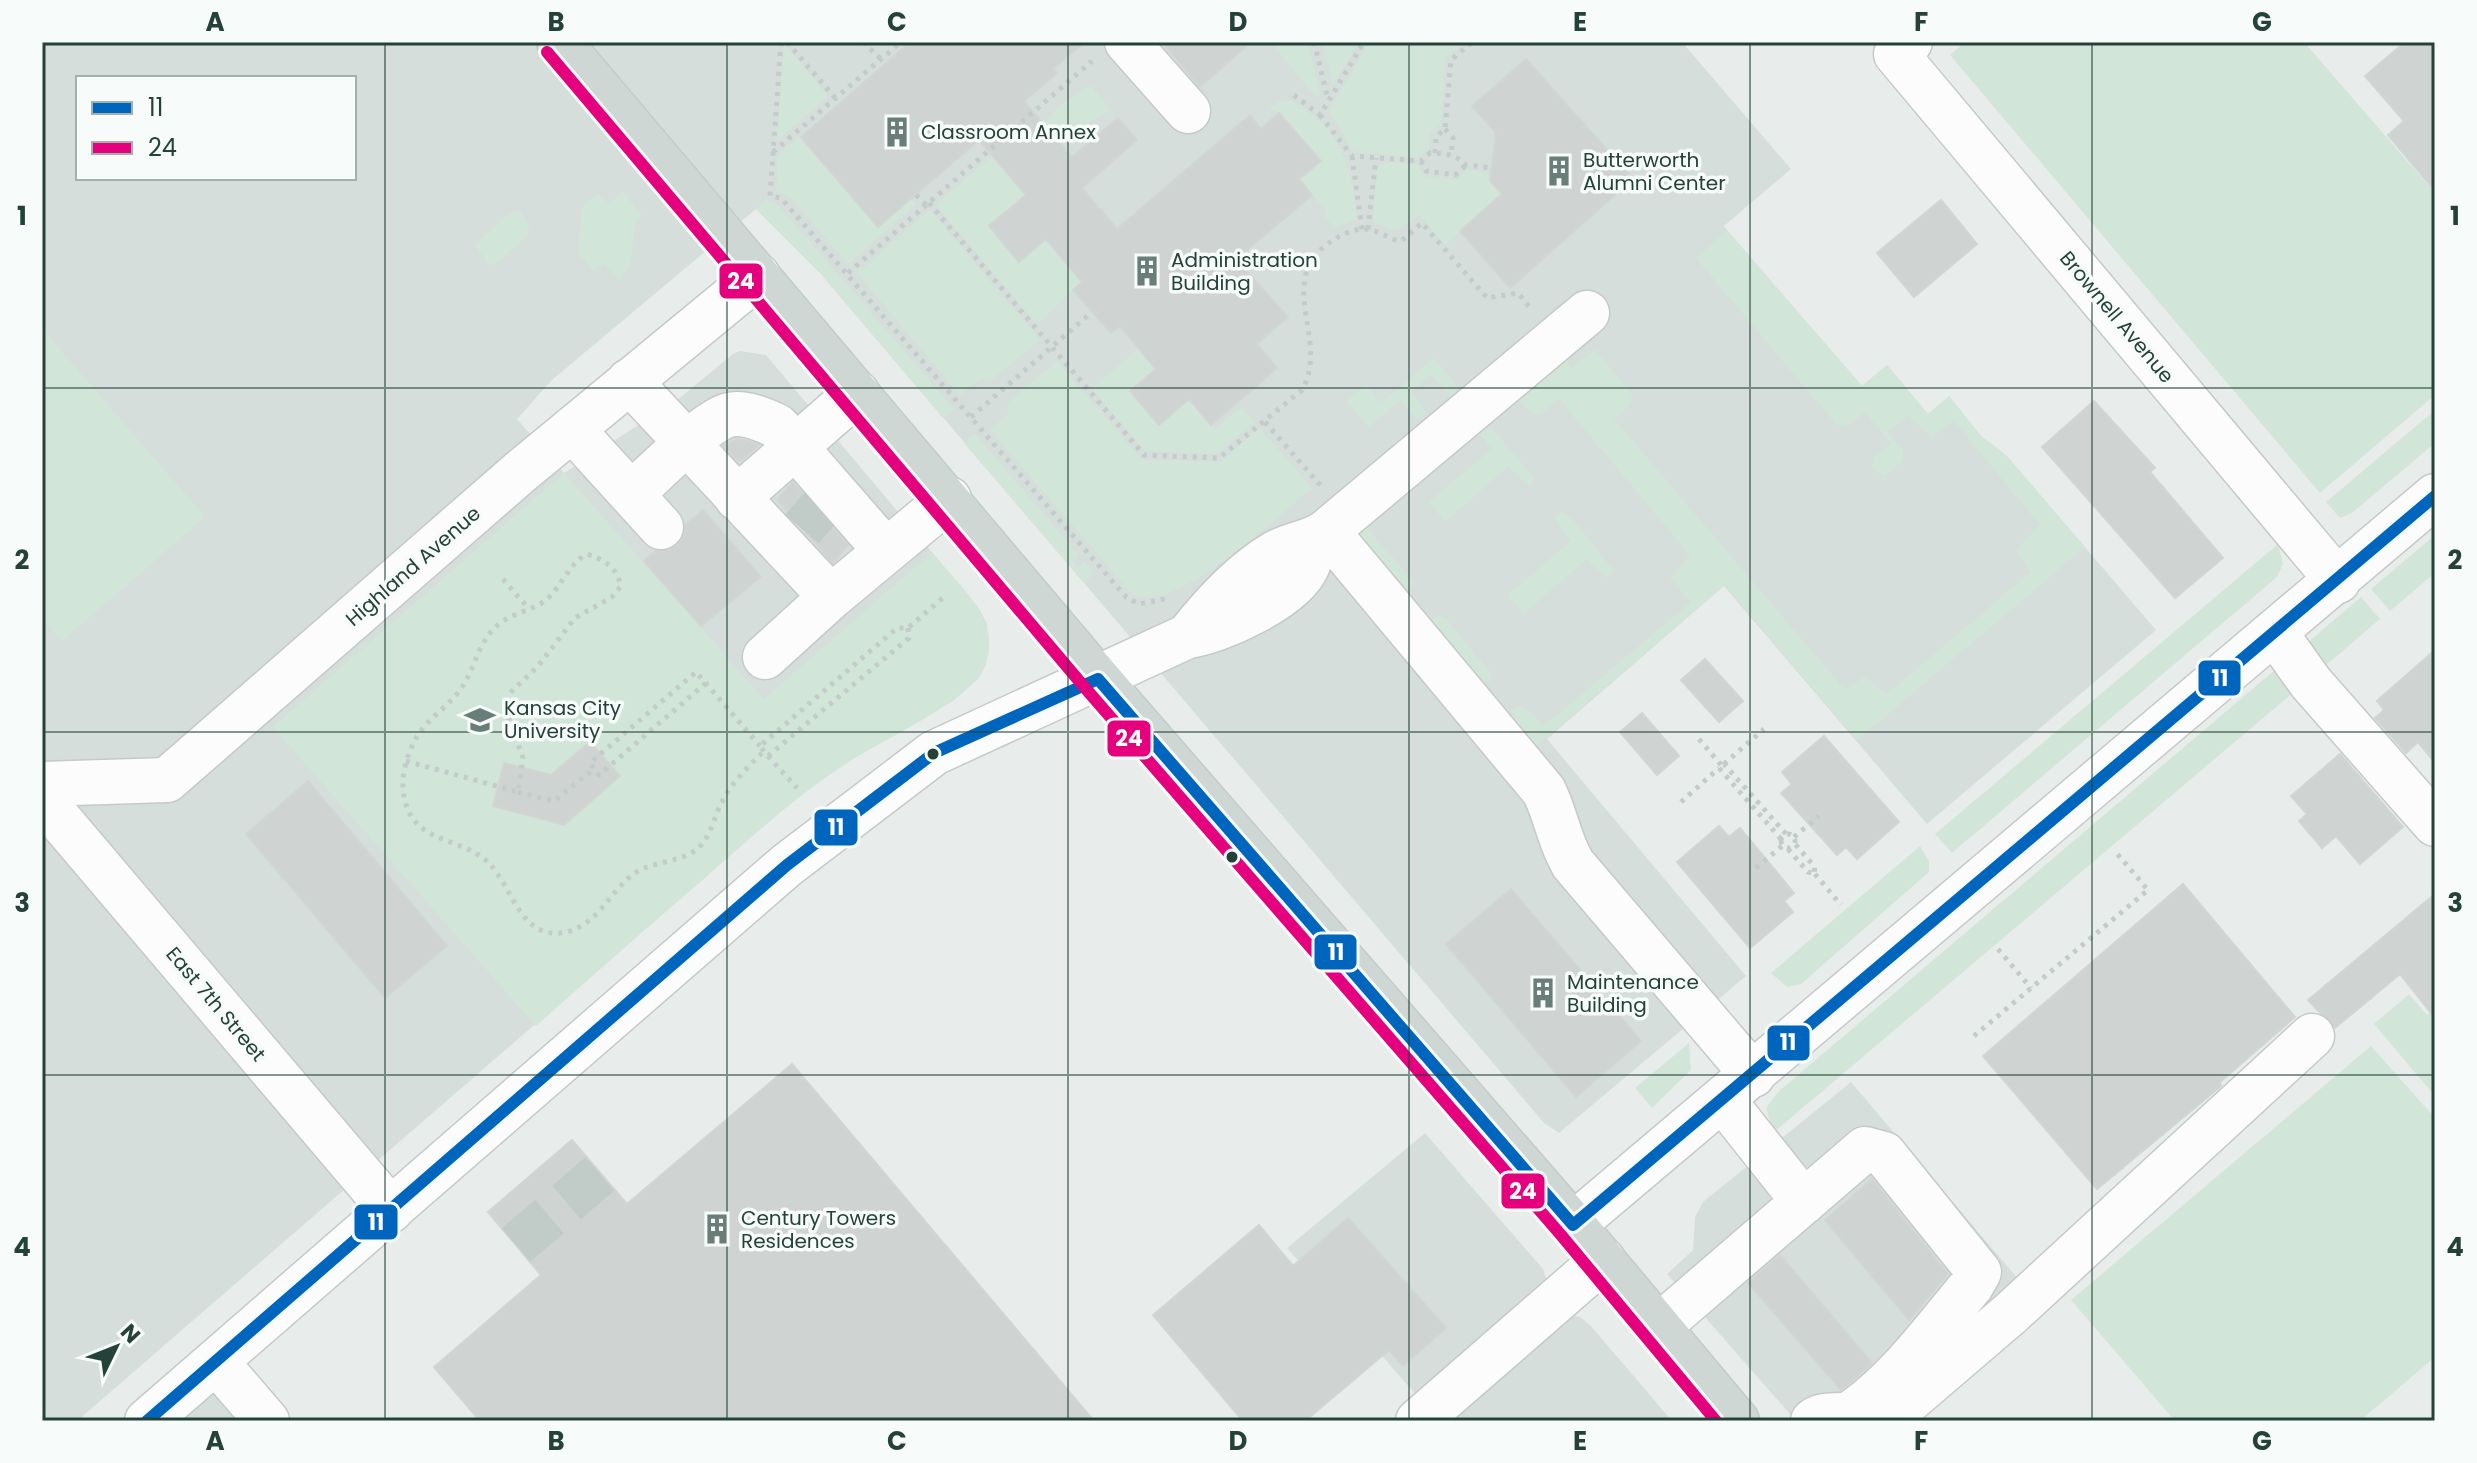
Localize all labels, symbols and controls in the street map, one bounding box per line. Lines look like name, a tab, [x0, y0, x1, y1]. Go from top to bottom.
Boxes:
text: A	[205, 4, 225, 40]
text: B	[547, 4, 565, 40]
text: C	[887, 4, 907, 40]
text: D	[1229, 4, 1248, 40]
text: E	[1573, 4, 1587, 40]
text: F	[1914, 4, 1928, 40]
text: G	[2252, 4, 2272, 40]
legend	[76, 76, 356, 180]
text: 11	[148, 91, 163, 124]
building icon: Classroom Annex	[880, 115, 914, 149]
place label: Classroom Annex	[921, 118, 1096, 146]
text: 24	[148, 131, 177, 164]
place label: Butterworth Alumni Center	[1583, 146, 1726, 197]
building icon: Butterworth Alumni Center	[1542, 154, 1576, 188]
text: 1	[17, 198, 27, 234]
text: 1	[2450, 198, 2460, 234]
street label: Brownell Avenue	[2053, 245, 2181, 389]
place label: Administration Building	[1171, 246, 1318, 297]
building icon: Administration Building	[1130, 254, 1164, 288]
line badge: 24	[718, 262, 764, 300]
text: 24	[727, 266, 755, 297]
street label: Highland Avenue	[340, 500, 486, 632]
text: 2	[15, 542, 30, 578]
text: 2	[2448, 542, 2463, 578]
line badge: 11	[2197, 659, 2242, 697]
text: 11	[2212, 663, 2228, 694]
place label: Kansas City University	[504, 694, 621, 745]
school or university icon: Kansas City University	[463, 703, 497, 737]
line badge: 24	[1106, 719, 1152, 758]
text: 24	[1115, 723, 1143, 754]
unlabelled marker	[925, 746, 941, 762]
line badge: 11	[813, 808, 859, 847]
text: 11	[828, 812, 844, 843]
unlabelled marker	[1224, 849, 1240, 865]
text: 3	[14, 885, 30, 921]
text: 3	[2447, 885, 2463, 921]
line badge: 11	[1313, 933, 1358, 971]
text: 11	[1328, 937, 1344, 968]
street label: East 7th Street	[160, 941, 272, 1067]
place label: Maintenance Building	[1567, 968, 1699, 1019]
building icon: Maintenance Building	[1526, 976, 1560, 1010]
line badge: 11	[1766, 1024, 1811, 1062]
text: 11	[1780, 1027, 1796, 1058]
line badge: 24	[1500, 1172, 1546, 1210]
text: 24	[1509, 1176, 1537, 1207]
line badge: 11	[353, 1203, 399, 1241]
place label: Century Towers Residences	[741, 1204, 896, 1255]
text: 11	[368, 1207, 384, 1238]
building icon: Century Towers Residences	[700, 1212, 734, 1246]
text: 4	[13, 1229, 31, 1265]
text: 4	[2446, 1229, 2464, 1265]
north arrow	[76, 1307, 156, 1387]
text: N	[113, 1317, 147, 1350]
text: A	[205, 1423, 225, 1459]
text: B	[547, 1423, 565, 1459]
text: C	[887, 1423, 907, 1459]
text: D	[1229, 1423, 1248, 1459]
text: E	[1573, 1423, 1587, 1459]
text: F	[1914, 1423, 1928, 1459]
text: G	[2252, 1423, 2272, 1459]

